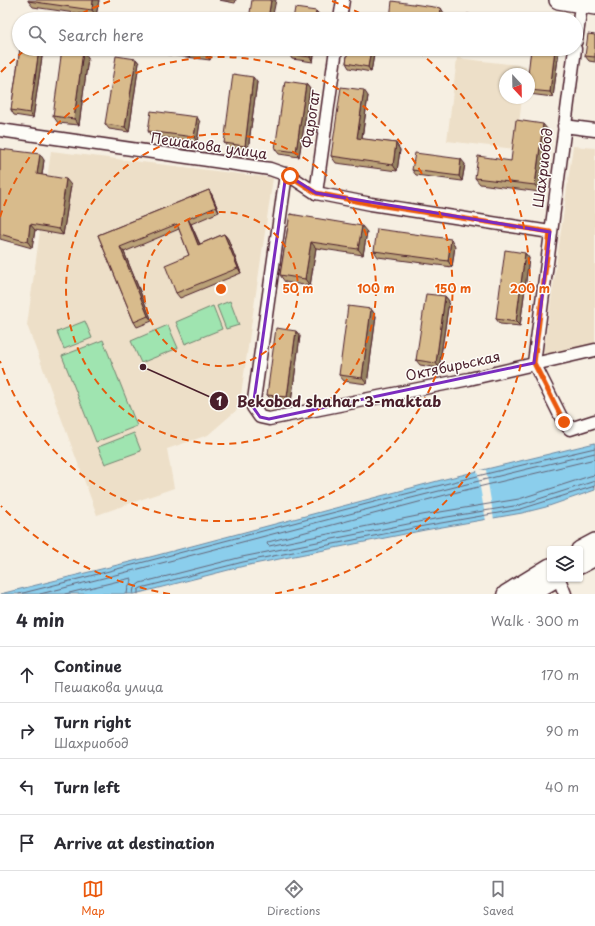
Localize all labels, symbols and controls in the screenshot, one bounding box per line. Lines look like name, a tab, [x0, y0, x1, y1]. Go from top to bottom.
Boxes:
search box	[12, 12, 583, 56]
icon: search	[26, 23, 48, 45]
text: Search here	[58, 23, 144, 46]
north arrow	[499, 68, 535, 104]
street label: Фарогат	[296, 88, 325, 149]
street label: Пешакова улица	[149, 127, 269, 164]
street label: Шахриобод	[527, 127, 558, 209]
route start	[281, 167, 299, 185]
text: 50 m	[282, 279, 314, 297]
text: 100 m	[357, 279, 395, 297]
text: 150 m	[435, 279, 471, 297]
text: 200 m	[510, 279, 550, 297]
centre of rings	[214, 282, 228, 296]
street label: Октябирьская	[404, 345, 502, 386]
callout: Bekobod shahar 3-maktab	[209, 388, 450, 415]
text: Bekobod shahar 3-maktab	[237, 389, 441, 412]
text: 1	[216, 392, 222, 410]
route end	[555, 413, 573, 431]
map controls	[547, 546, 583, 582]
button: layers	[547, 546, 583, 582]
text: 4 min	[16, 607, 64, 633]
text: Walk · 300 m	[491, 611, 579, 630]
text: Continue	[54, 654, 122, 677]
icon: ahead	[16, 664, 38, 686]
text: 170 m	[541, 665, 579, 684]
text: Пешакова улица	[54, 677, 163, 696]
text: Turn right	[54, 710, 131, 733]
icon: right	[16, 720, 38, 742]
text: 90 m	[546, 721, 579, 740]
text: Шахриобод	[54, 733, 129, 752]
text: Turn left	[54, 775, 120, 798]
icon: left	[16, 776, 38, 798]
text: 40 m	[545, 777, 579, 796]
text: Arrive at destination	[54, 831, 215, 854]
icon: arrive	[16, 832, 38, 854]
tab: Map	[81, 878, 105, 919]
tab: Directions	[267, 878, 320, 919]
tab: Saved	[483, 878, 514, 919]

